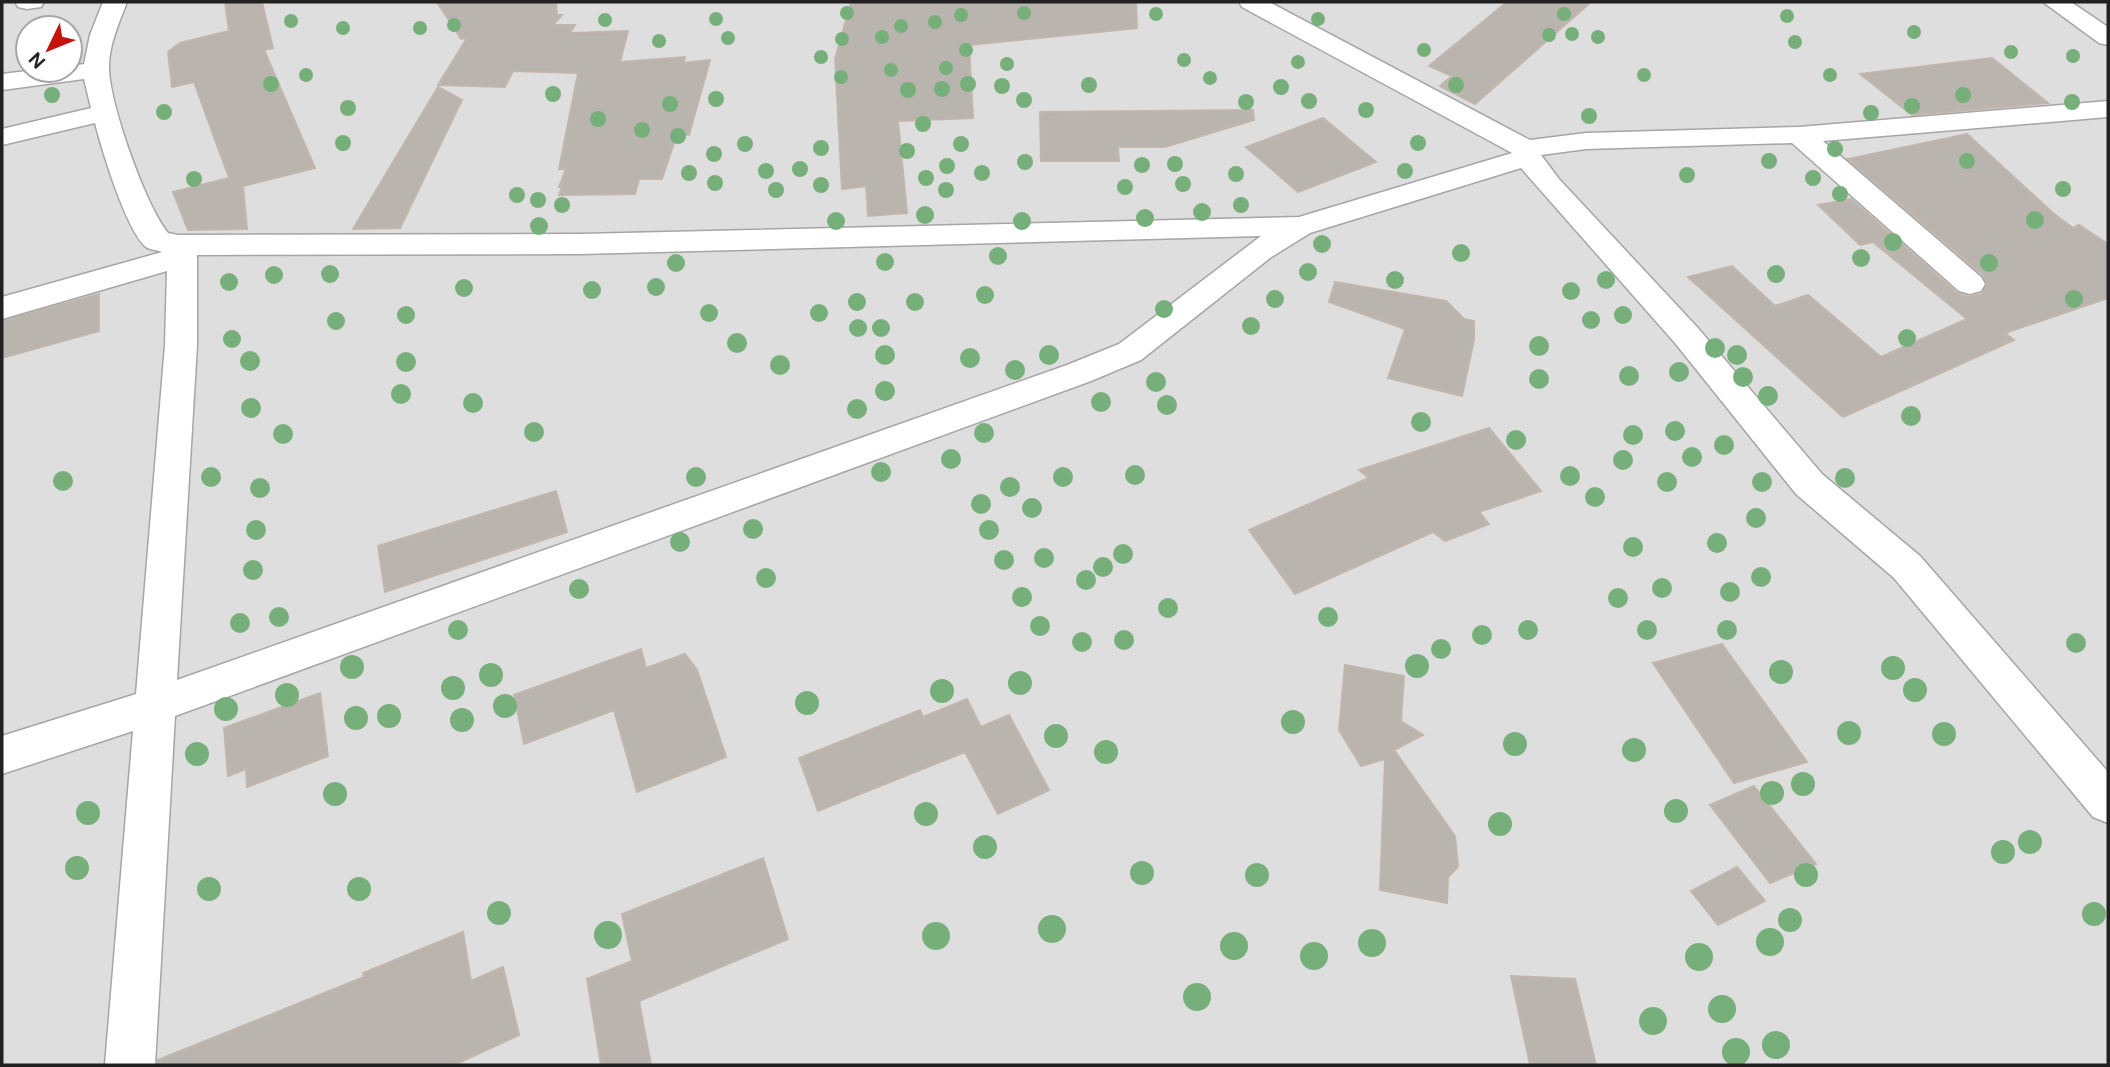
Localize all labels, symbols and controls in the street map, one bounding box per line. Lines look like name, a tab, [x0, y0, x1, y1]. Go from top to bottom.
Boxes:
north arrow	[14, 14, 84, 84]
text: N	[23, 47, 51, 74]

